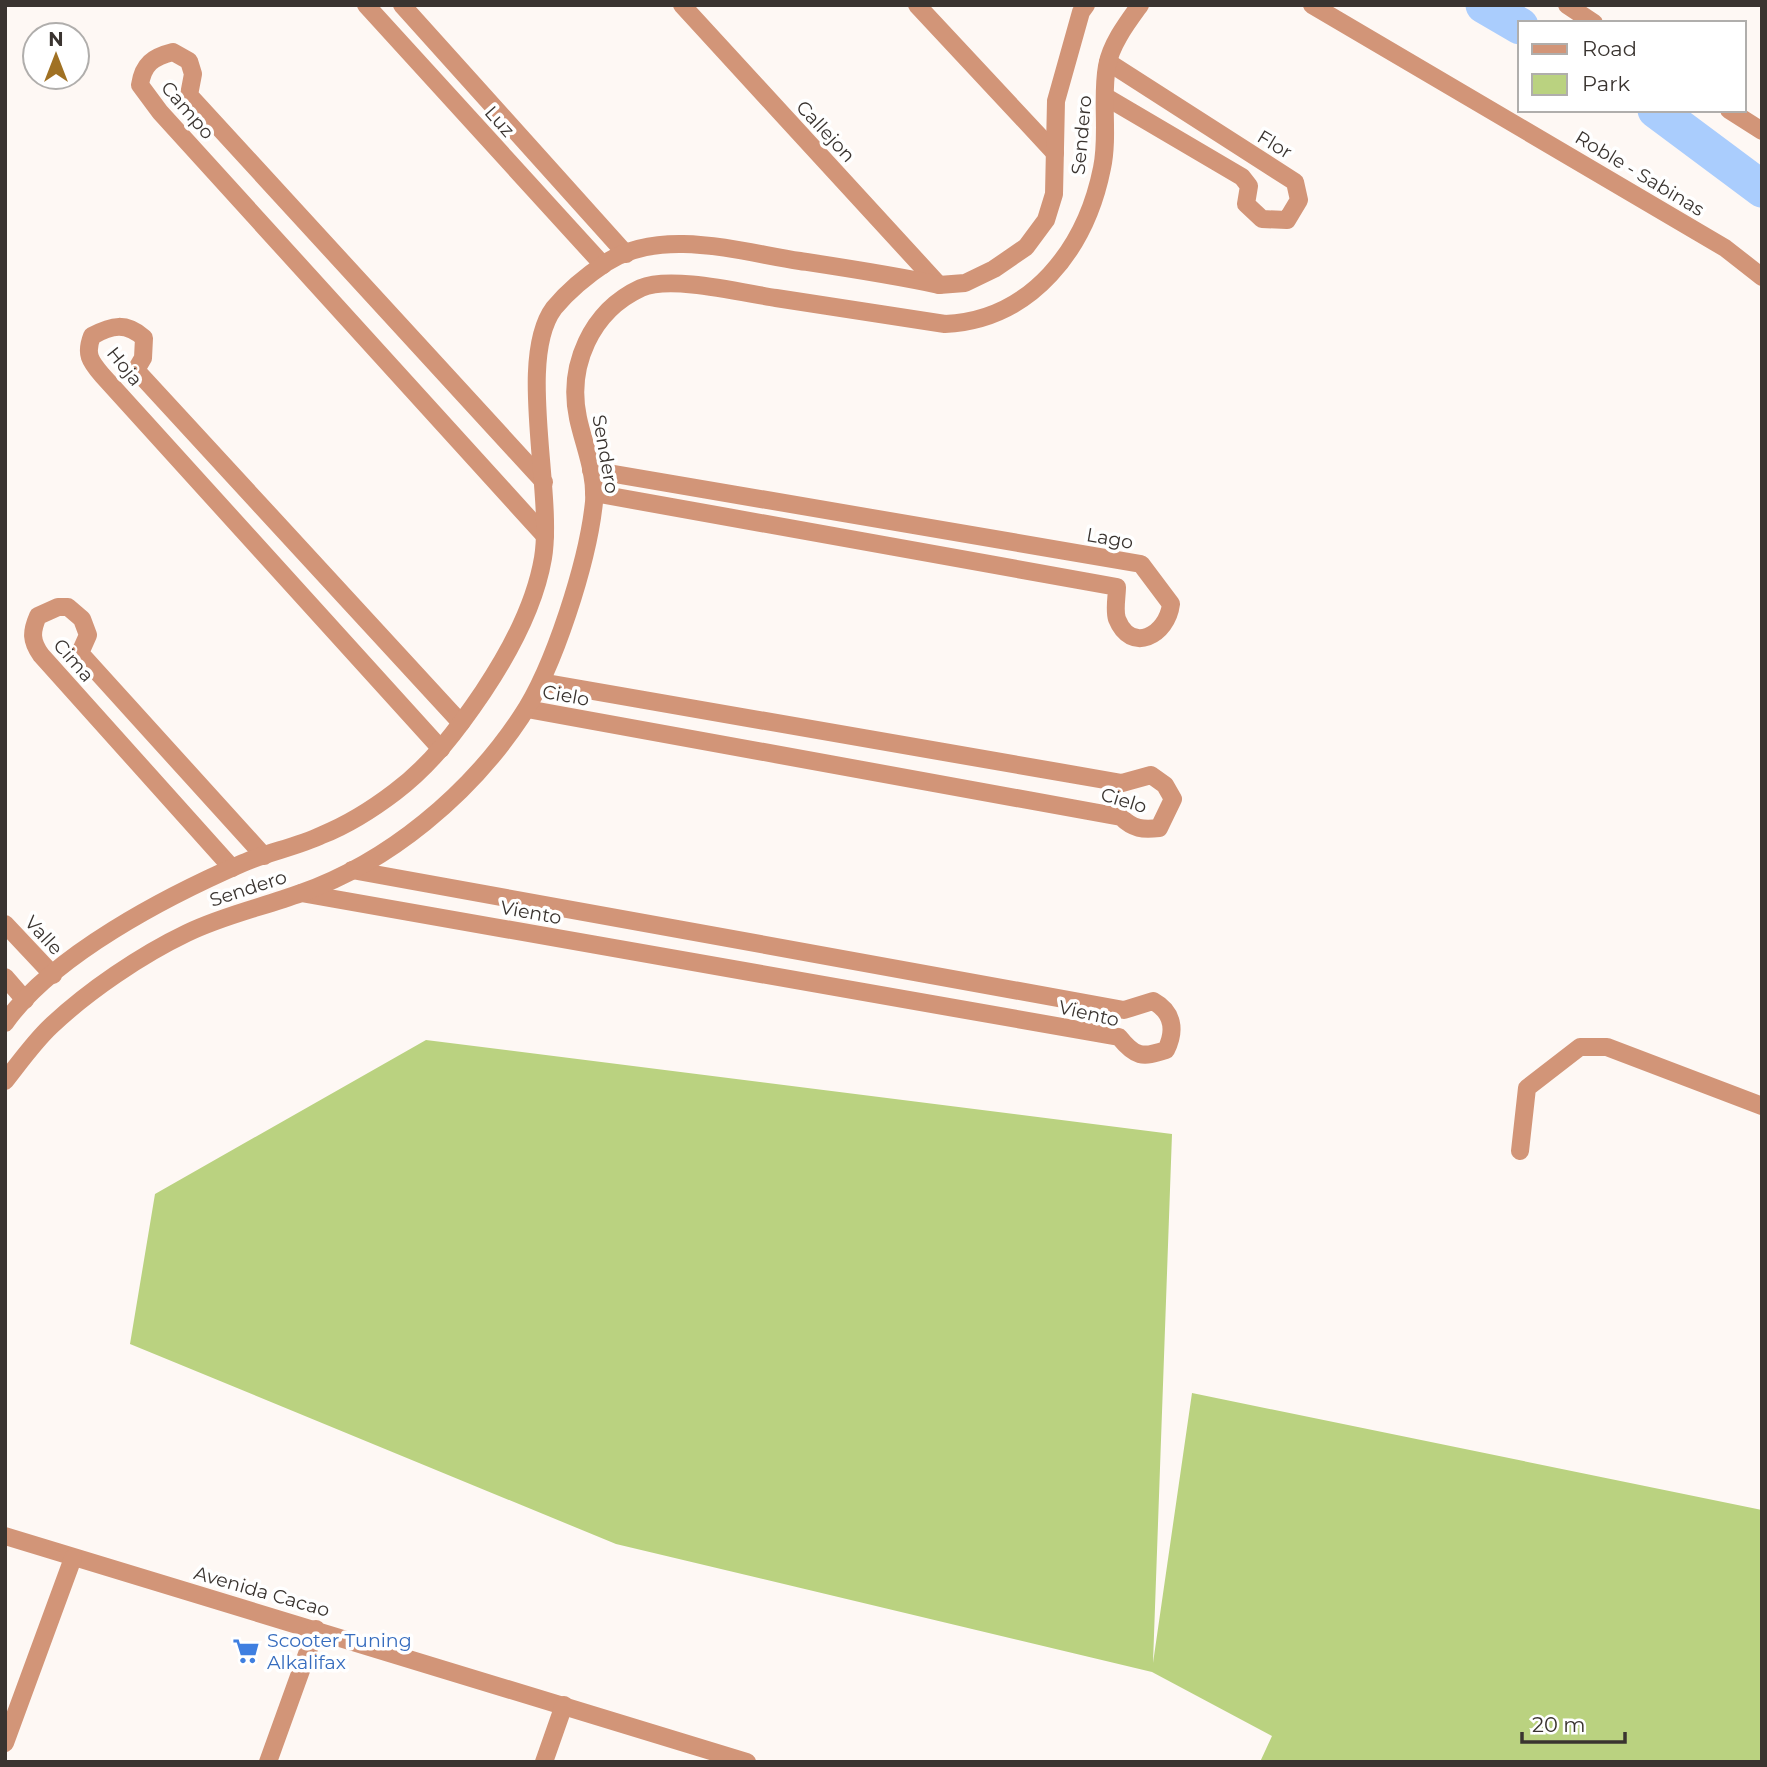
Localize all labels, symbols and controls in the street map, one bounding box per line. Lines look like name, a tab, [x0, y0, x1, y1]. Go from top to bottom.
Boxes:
north arrow	[21, 21, 91, 91]
legend	[1518, 21, 1746, 112]
text: N	[48, 28, 64, 51]
text: Road	[1582, 36, 1637, 61]
text: Park	[1582, 71, 1630, 96]
street label: Campo	[156, 77, 219, 144]
street label: Sendero	[1067, 94, 1096, 176]
street label: Callejon	[791, 96, 860, 167]
street label: Luz	[480, 101, 519, 141]
street label: Flor	[1253, 125, 1296, 164]
street label: Roble - Sabinas	[1571, 126, 1708, 221]
street label: Hoja	[102, 342, 147, 391]
street label: Sendero	[587, 413, 624, 495]
street label: Lago	[1085, 523, 1135, 554]
street label: Cima	[49, 634, 99, 687]
street label: Cielo	[541, 680, 591, 711]
street label: Cielo	[1098, 783, 1150, 818]
street label: Sendero	[207, 865, 290, 912]
street label: Viento	[499, 896, 563, 929]
street label: Valle	[20, 911, 67, 960]
street label: Viento	[1056, 995, 1122, 1032]
street label: Avenida Cacao	[191, 1561, 332, 1622]
place label: Scooter Tuning Alkalifax	[267, 1629, 412, 1674]
supermarket icon: Scooter Tuning Alkalifax	[231, 1636, 261, 1666]
scale bar	[1522, 1700, 1625, 1744]
text: 20 m	[1532, 1712, 1586, 1737]

